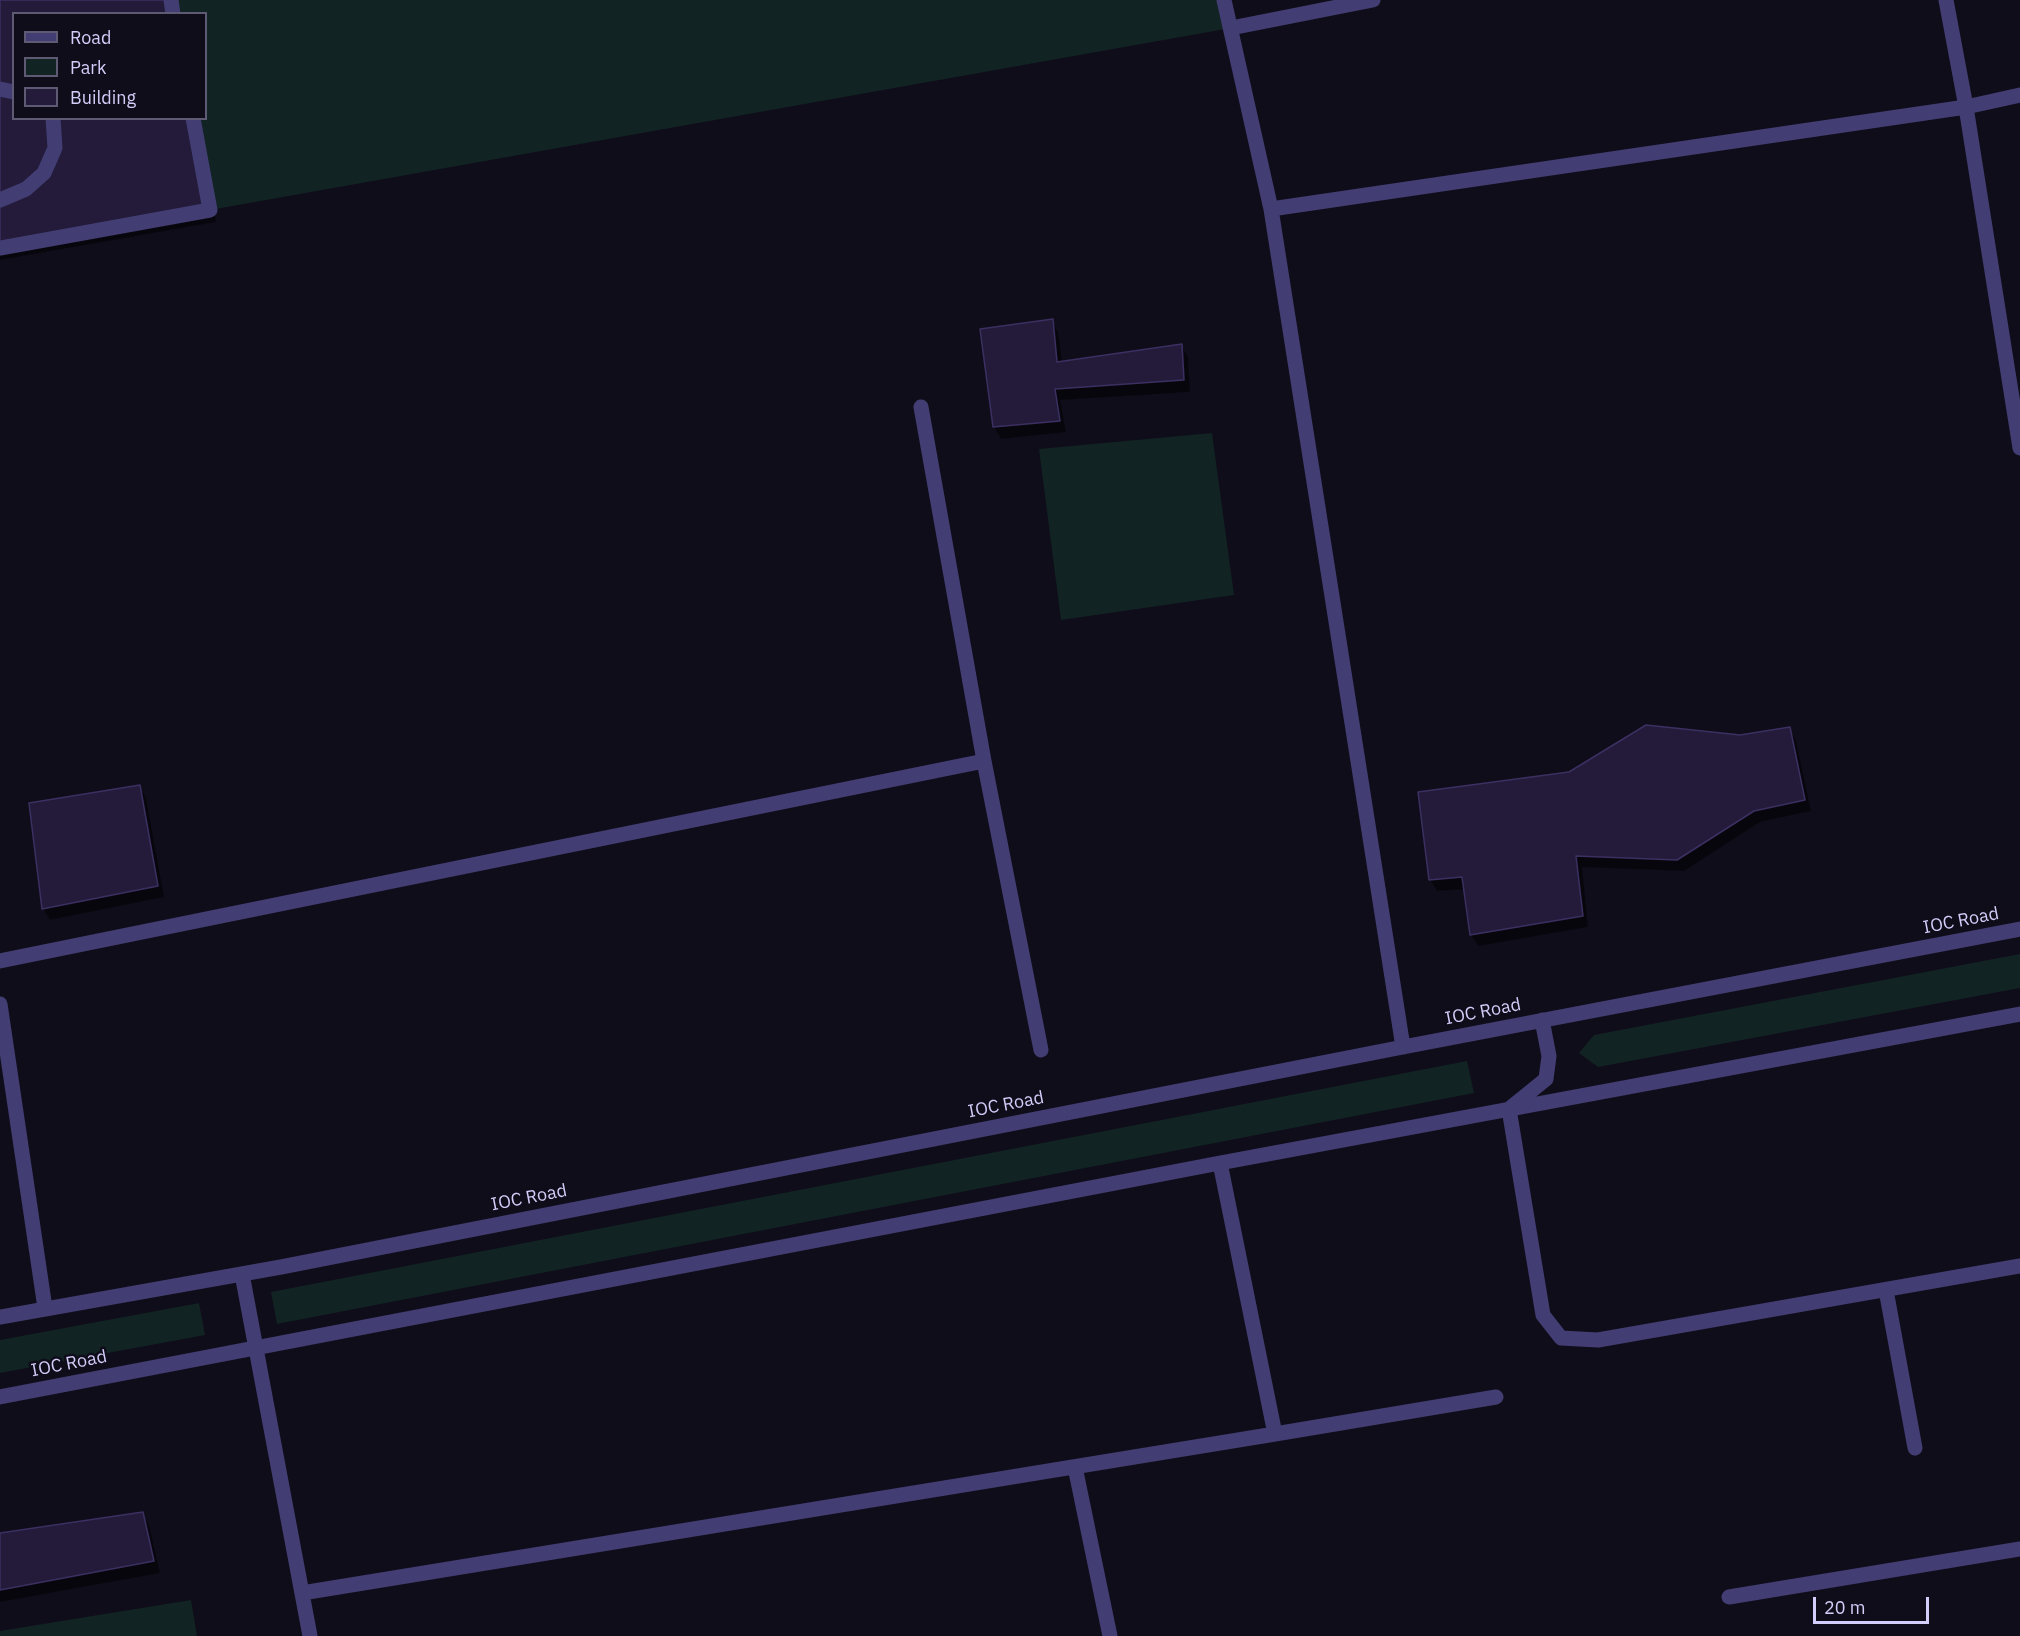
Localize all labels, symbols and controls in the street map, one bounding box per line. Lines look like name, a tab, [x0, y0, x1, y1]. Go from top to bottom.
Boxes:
legend	[12, 12, 207, 120]
text: Road	[70, 26, 111, 49]
text: Park	[70, 56, 106, 79]
text: Building	[70, 86, 136, 109]
street label: IOC Road	[1921, 903, 2001, 939]
street label: IOC Road	[1443, 994, 1523, 1030]
street label: IOC Road	[966, 1087, 1046, 1123]
street label: IOC Road	[489, 1180, 569, 1216]
street label: IOC Road	[29, 1346, 109, 1382]
scale bar	[1816, 1585, 1932, 1623]
text: 20 m	[1824, 1596, 1866, 1619]

